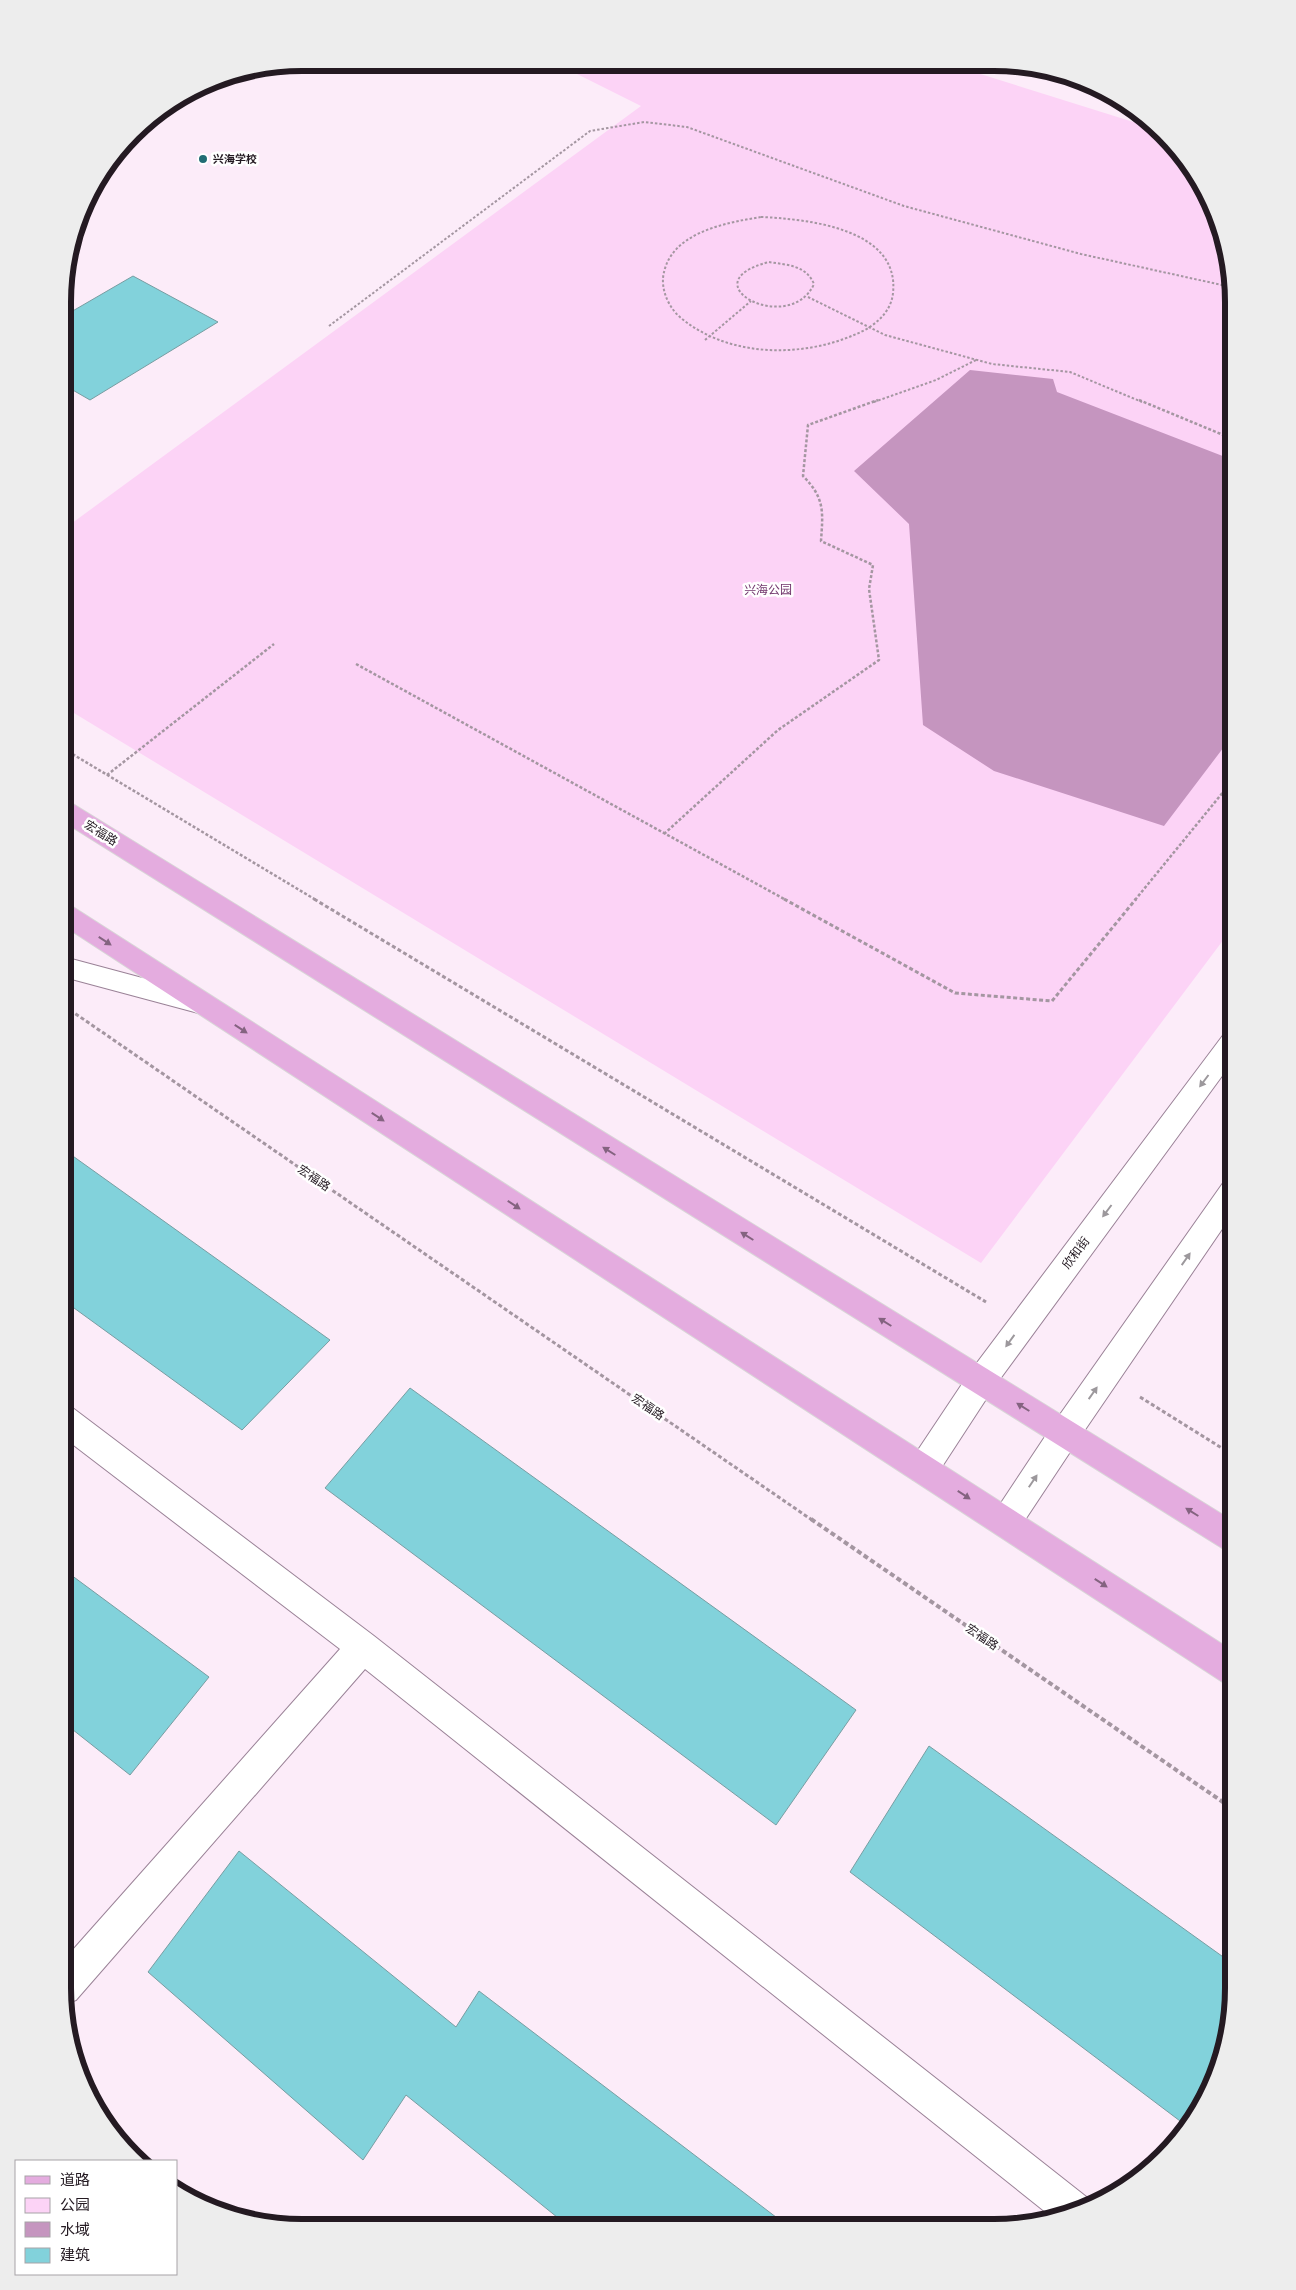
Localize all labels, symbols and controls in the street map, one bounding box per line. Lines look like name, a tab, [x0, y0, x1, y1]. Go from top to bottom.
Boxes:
marker: 兴海学校	[197, 153, 209, 165]
place label: 兴海学校	[213, 153, 257, 165]
park label: 兴海公园	[744, 583, 792, 597]
street label: 宏福路	[82, 818, 120, 848]
one-way arrow	[98, 936, 111, 946]
one-way arrow	[234, 1024, 248, 1034]
one-way arrow	[1199, 1074, 1209, 1087]
one-way arrow	[371, 1112, 384, 1122]
one-way arrow	[602, 1146, 615, 1155]
street label: 宏福路	[295, 1162, 333, 1194]
one-way arrow	[508, 1200, 521, 1210]
one-way arrow	[1102, 1204, 1112, 1218]
one-way arrow	[740, 1232, 753, 1241]
street label: 欣和街	[1060, 1234, 1092, 1272]
one-way arrow	[1181, 1252, 1191, 1266]
one-way arrow	[879, 1317, 892, 1326]
one-way arrow	[1005, 1334, 1015, 1348]
one-way arrow	[1088, 1386, 1098, 1399]
street label: 宏福路	[629, 1391, 667, 1423]
one-way arrow	[1017, 1402, 1030, 1412]
one-way arrow	[1028, 1474, 1038, 1488]
one-way arrow	[958, 1490, 971, 1500]
one-way arrow	[1185, 1507, 1198, 1517]
one-way arrow	[1094, 1578, 1107, 1588]
street label: 宏福路	[963, 1621, 1001, 1653]
legend	[15, 2160, 178, 2275]
text: 道路	[60, 2171, 90, 2188]
text: 公园	[60, 2196, 90, 2213]
text: 水域	[60, 2221, 90, 2238]
text: 建筑	[60, 2246, 90, 2263]

